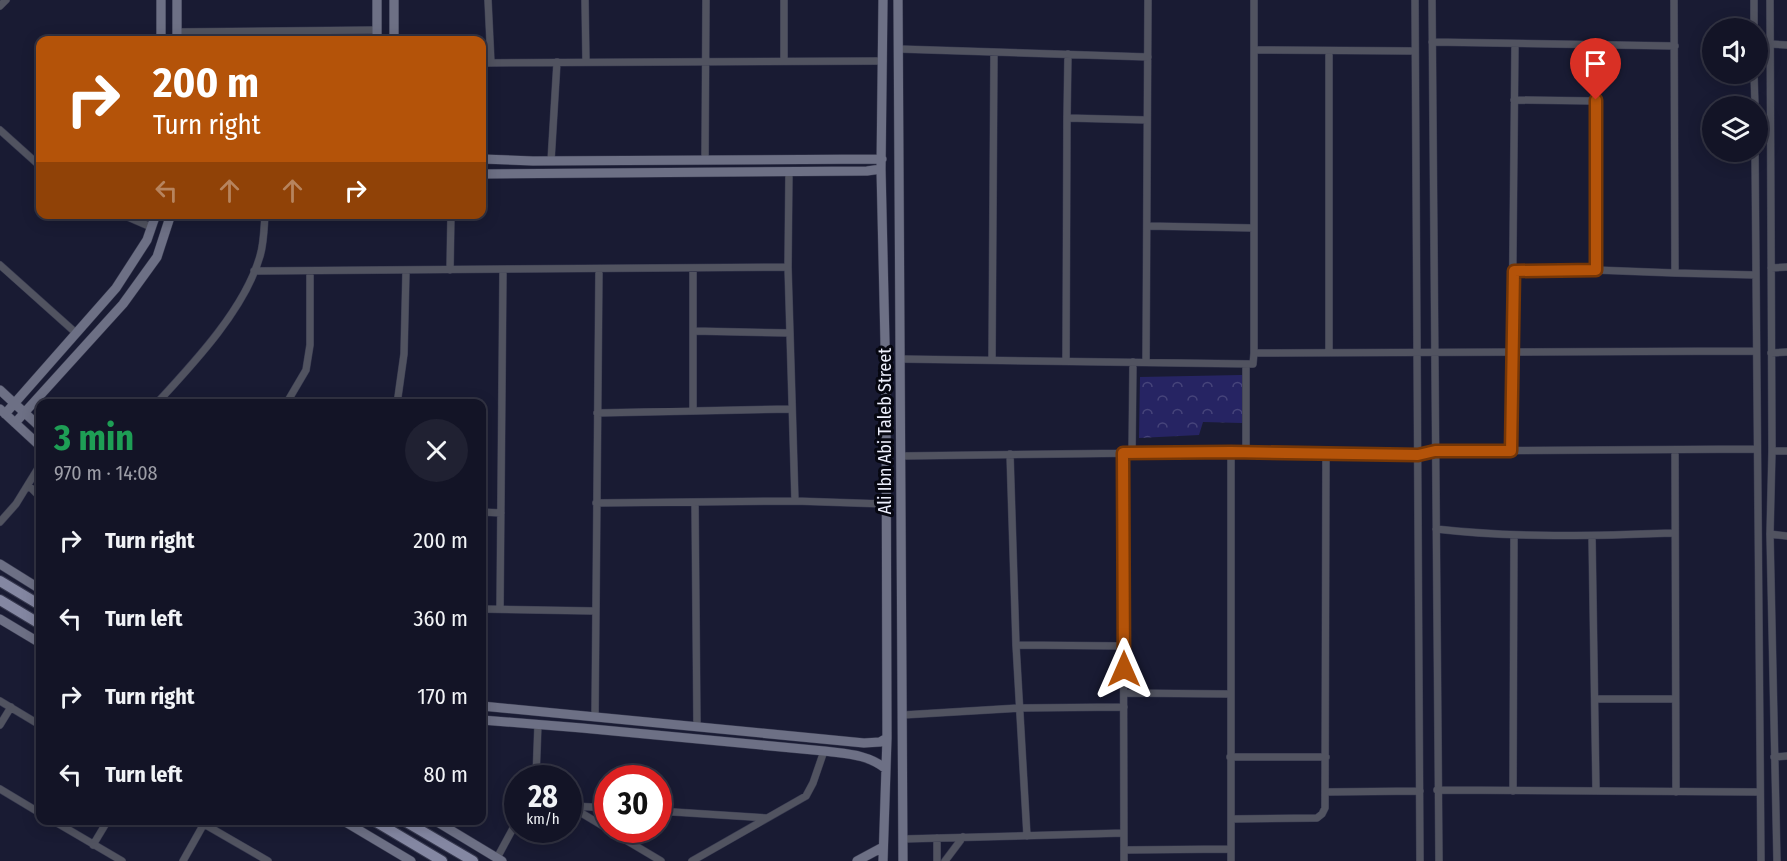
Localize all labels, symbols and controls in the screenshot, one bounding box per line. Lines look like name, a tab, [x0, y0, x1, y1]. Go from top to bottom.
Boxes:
map controls	[1702, 18, 1768, 162]
button: sound	[1702, 18, 1768, 84]
pin	[1570, 38, 1621, 100]
icon: arrive	[1579, 47, 1612, 80]
text: 200 m	[153, 58, 259, 108]
icon: right	[54, 60, 132, 138]
button: layers	[1702, 96, 1768, 162]
text: Turn right	[153, 109, 261, 141]
icon: left	[150, 174, 183, 207]
icon: ahead	[213, 174, 246, 207]
icon: ahead	[276, 174, 309, 207]
icon: right	[339, 174, 372, 207]
street label: Ali Ibn Abi Taleb Street	[874, 348, 896, 514]
text: 3 min	[54, 416, 134, 460]
button: close	[405, 419, 468, 482]
text: 970 m · 14:08	[54, 461, 158, 485]
icon: right	[54, 524, 87, 557]
text: Turn right	[105, 527, 194, 554]
text: 200 m	[413, 527, 468, 554]
icon: left	[54, 602, 87, 635]
text: Turn left	[105, 605, 183, 632]
text: 360 m	[414, 605, 468, 632]
position arrow	[1092, 637, 1156, 701]
icon: right	[54, 680, 87, 713]
text: Turn right	[105, 683, 194, 710]
text: 170 m	[417, 683, 468, 710]
icon: left	[54, 758, 87, 791]
text: Turn left	[105, 761, 183, 788]
text: 80 m	[423, 761, 468, 788]
speed limit sign: 30	[594, 765, 672, 843]
text: 28	[528, 779, 558, 815]
text: km/h	[526, 810, 560, 828]

